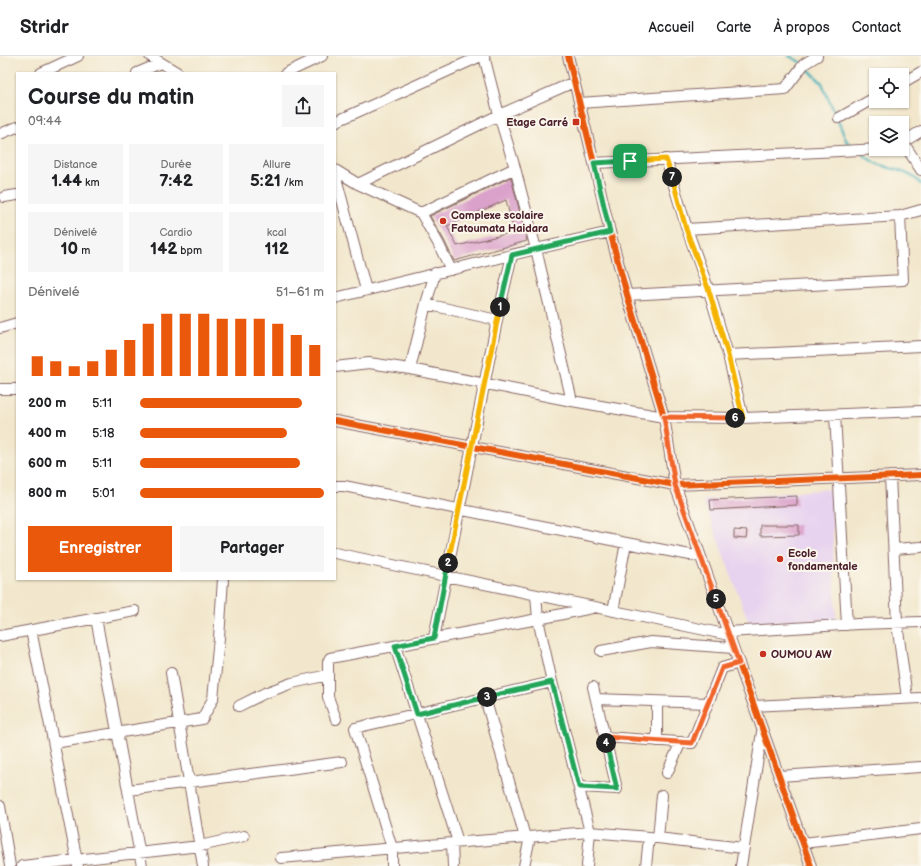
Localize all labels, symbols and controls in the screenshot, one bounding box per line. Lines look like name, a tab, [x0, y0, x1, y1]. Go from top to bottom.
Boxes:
text: Stridr	[20, 16, 69, 39]
text: Accueil	[648, 19, 694, 36]
text: Carte	[716, 19, 751, 36]
text: À propos	[773, 19, 830, 36]
text: Contact	[852, 19, 901, 36]
map controls	[869, 68, 909, 156]
button: locate	[869, 68, 909, 108]
text: Course du matin	[28, 84, 194, 111]
button: share	[282, 85, 324, 127]
text: 09:44	[28, 113, 62, 129]
place label: Etage Carré	[506, 116, 568, 129]
button: layers	[869, 116, 909, 156]
marker: Etage Carré	[571, 117, 581, 127]
pin	[613, 144, 647, 178]
icon: arrive	[619, 150, 641, 172]
text: Distance	[53, 158, 97, 171]
text: Durée	[160, 158, 192, 171]
text: Allure	[263, 158, 291, 171]
pin: 7	[662, 167, 682, 187]
text: 7	[669, 170, 675, 183]
text: 1.44	[51, 171, 82, 191]
text: 7:42	[159, 171, 193, 191]
text: 5:21	[250, 171, 281, 191]
text: km	[82, 176, 100, 189]
text: /km	[281, 176, 303, 189]
place label: Complexe scolaire Fatoumata Haidara	[451, 209, 548, 235]
marker: Complexe scolaire Fatoumata Haidara	[438, 216, 448, 226]
text: Dénivelé	[54, 226, 97, 239]
text: Cardio	[160, 226, 192, 239]
text: kcal	[267, 226, 287, 239]
text: 10	[60, 239, 78, 259]
text: 142	[150, 239, 177, 259]
text: 112	[264, 239, 289, 259]
text: m	[78, 244, 90, 257]
text: bpm	[177, 244, 202, 257]
text: Dénivelé	[28, 284, 79, 300]
text: 51–61 m	[276, 284, 324, 300]
pin: 1	[490, 297, 510, 317]
text: 1	[498, 300, 502, 313]
text: 200 m	[28, 395, 66, 411]
text: 5:11	[92, 395, 112, 411]
pin: 6	[725, 408, 745, 428]
text: 6	[732, 411, 738, 424]
text: 400 m	[28, 425, 66, 441]
text: 5:18	[92, 425, 115, 441]
text: 600 m	[28, 455, 67, 471]
text: 5:11	[92, 455, 112, 471]
text: 800 m	[28, 485, 67, 501]
text: 5:01	[92, 485, 115, 501]
button: Enregistrer	[28, 526, 172, 572]
button: Partager	[180, 526, 324, 572]
place label: Ecole fondamentale	[788, 547, 858, 573]
pin: 2	[438, 553, 458, 573]
marker: Ecole fondamentale	[775, 554, 785, 564]
text: 2	[445, 556, 451, 569]
pin: 5	[706, 589, 726, 609]
text: 5	[713, 592, 719, 605]
place label: OUMOU AW	[771, 648, 832, 661]
marker: OUMOU AW	[758, 649, 768, 659]
pin: 3	[477, 687, 497, 707]
text: 3	[484, 690, 490, 703]
pin: 4	[596, 733, 616, 753]
text: 4	[603, 736, 609, 749]

